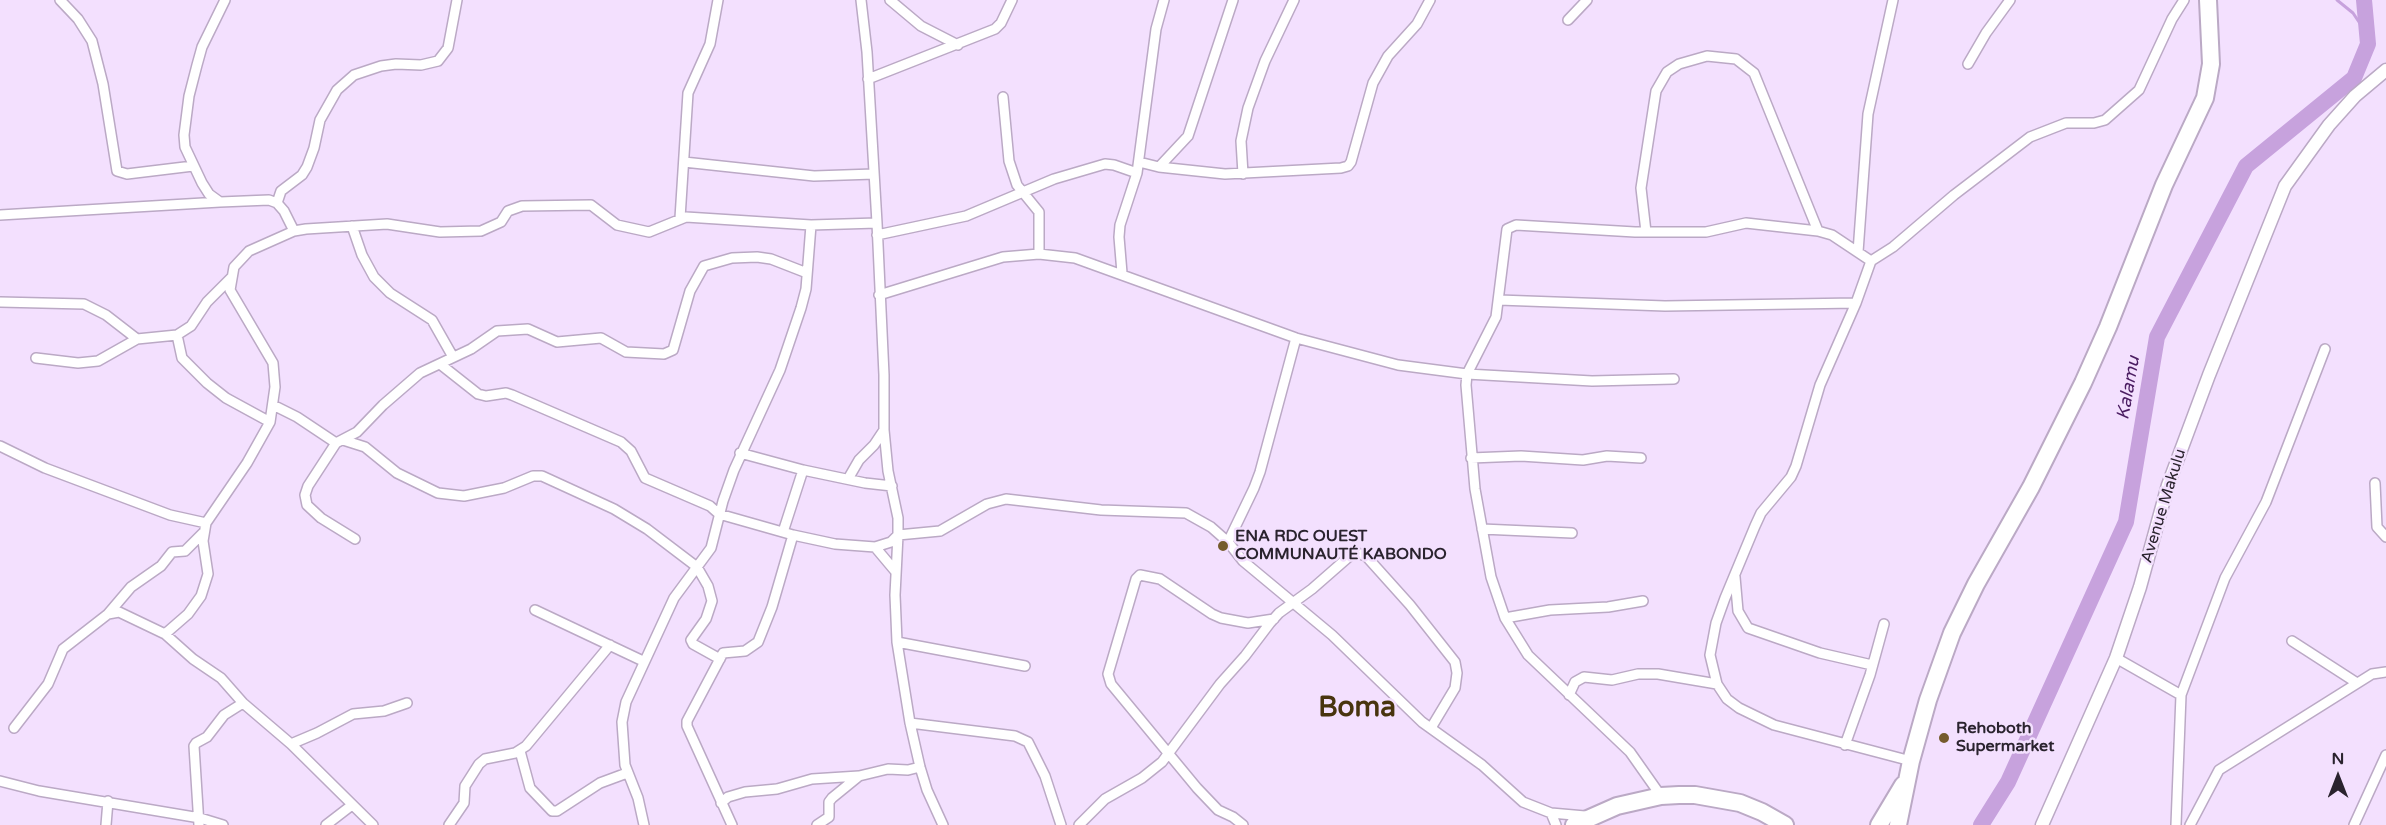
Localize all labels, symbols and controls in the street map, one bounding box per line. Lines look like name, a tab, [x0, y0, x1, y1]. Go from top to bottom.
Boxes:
water label: Kalamu	[2113, 355, 2145, 421]
street label: Avenue Makulu	[2138, 447, 2190, 565]
place label: ENA RDC OUEST COMMUNAUTÉ KABONDO	[1235, 527, 1447, 565]
marker: ENA RDC OUEST COMMUNAUTÉ KABONDO	[1216, 539, 1230, 553]
district label: Boma	[1318, 692, 1396, 726]
place label: Rehoboth Supermarket	[1956, 719, 2054, 757]
marker: Rehoboth Supermarket	[1937, 731, 1951, 745]
north arrow	[2308, 747, 2368, 807]
text: N	[2332, 749, 2344, 769]

